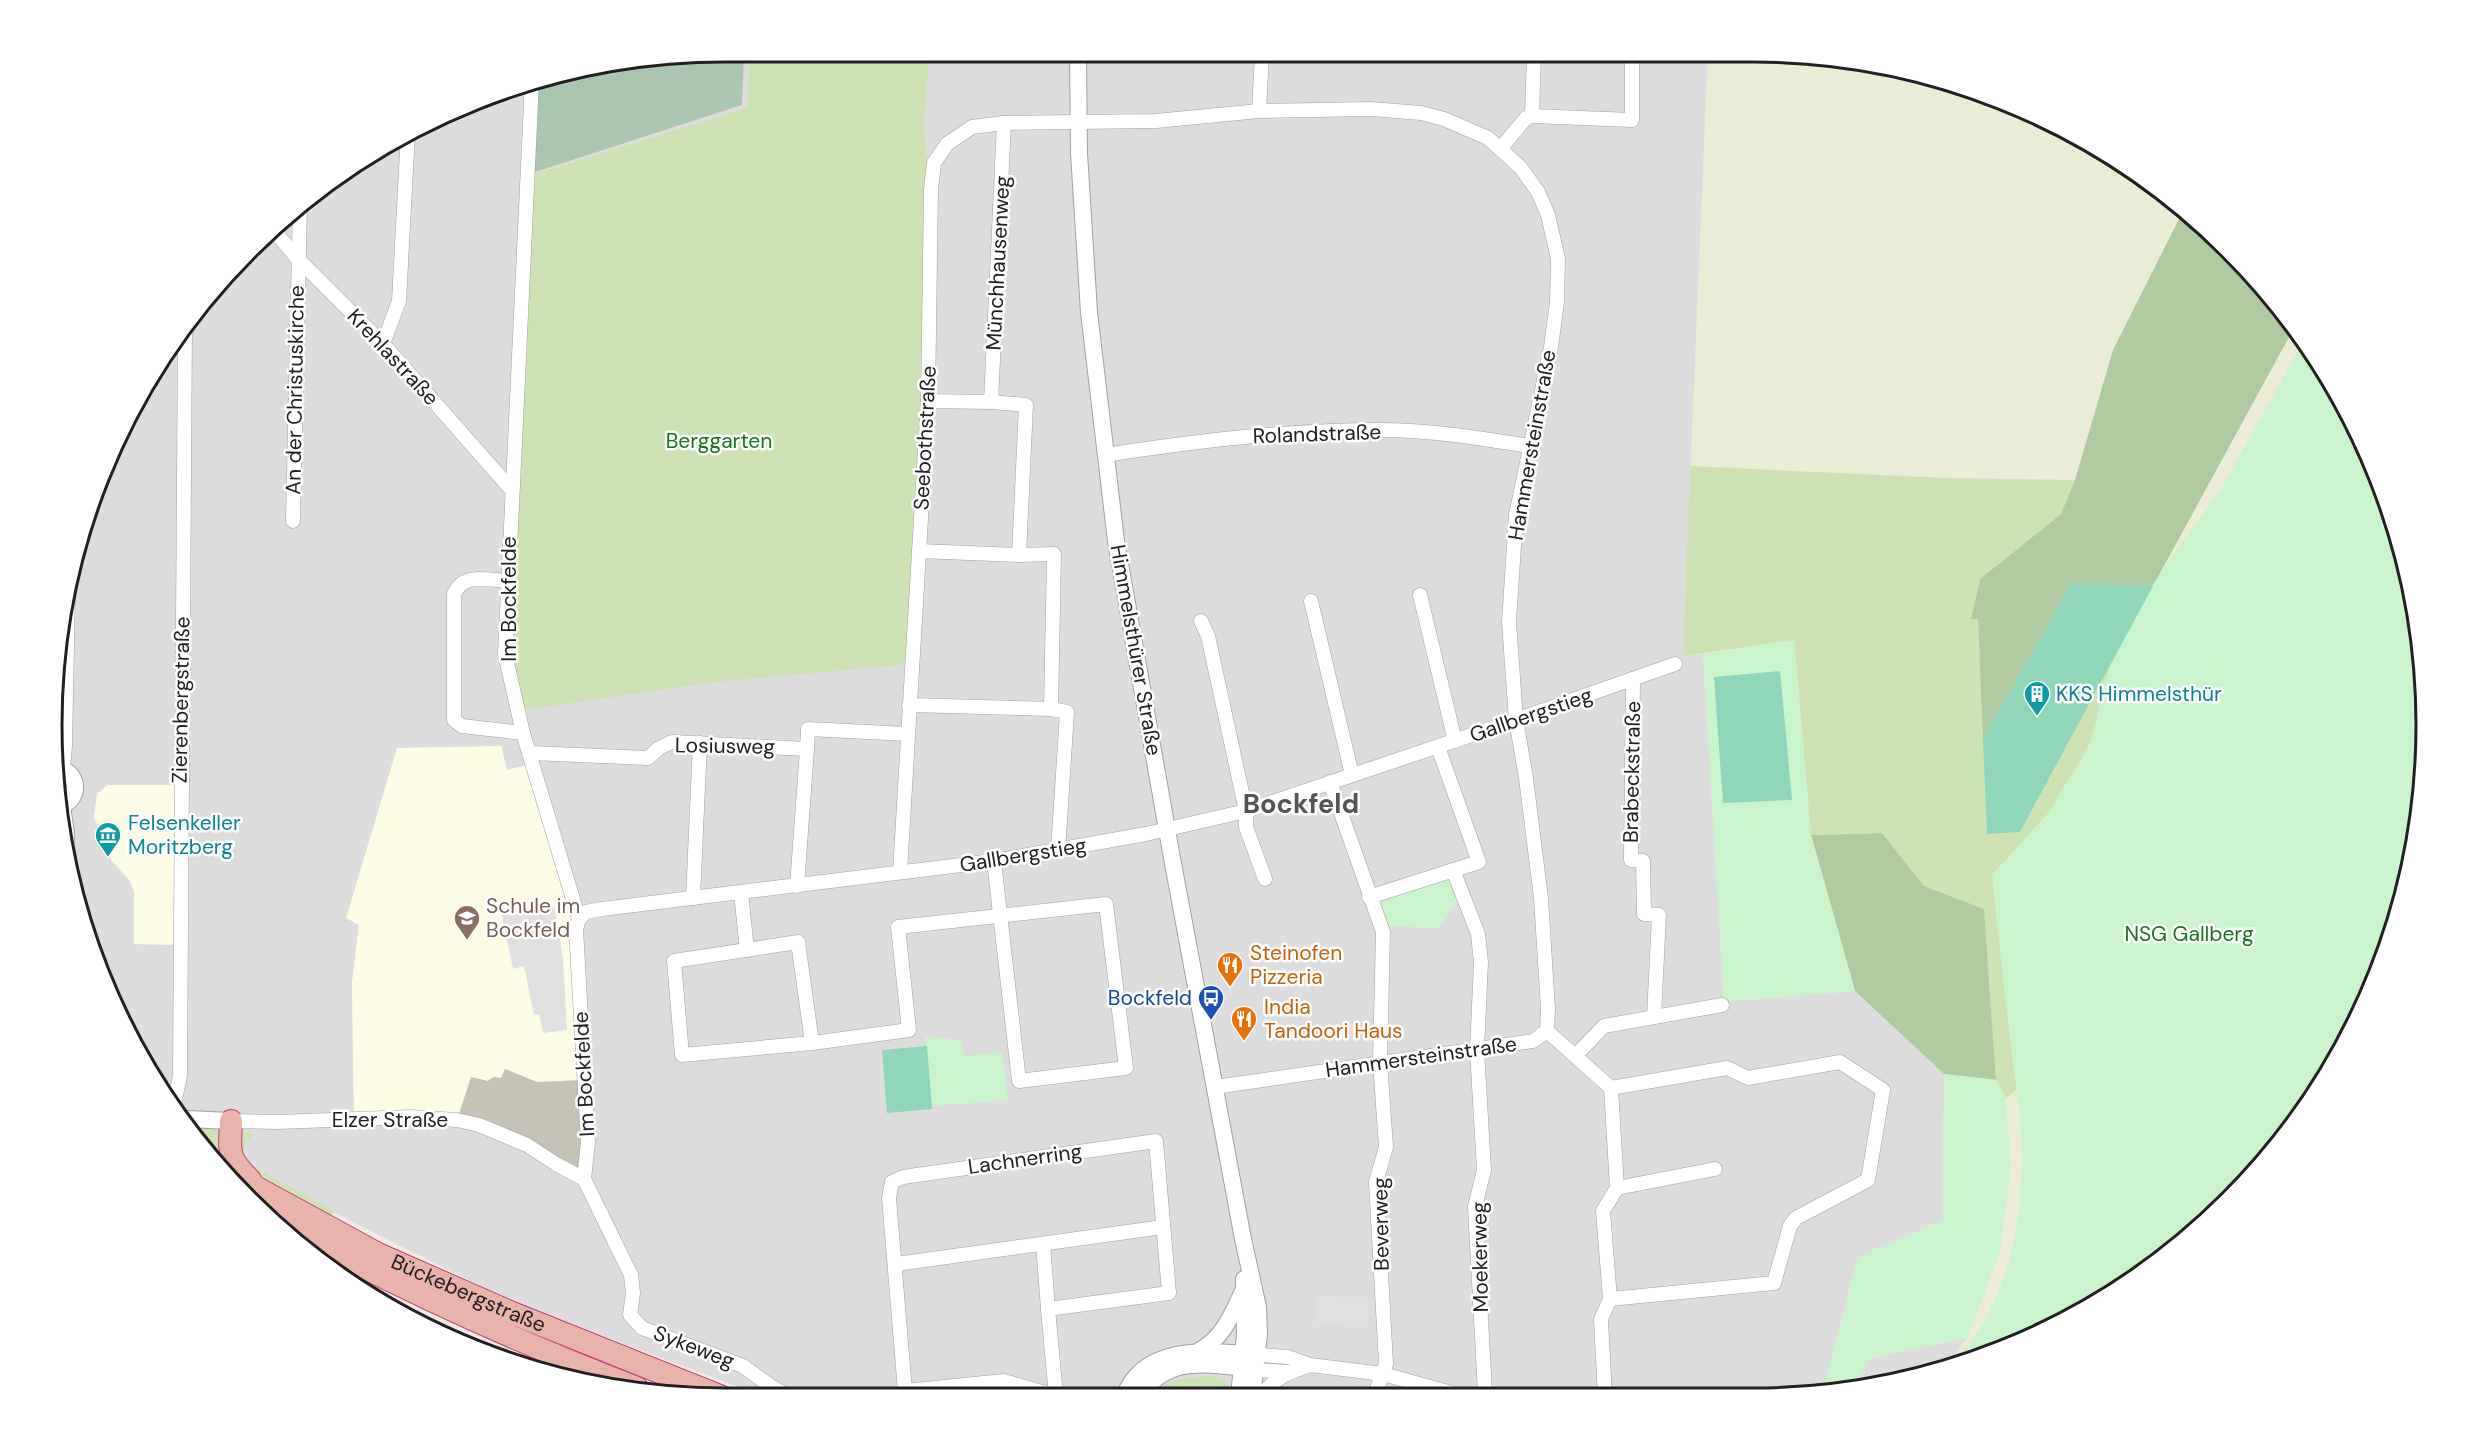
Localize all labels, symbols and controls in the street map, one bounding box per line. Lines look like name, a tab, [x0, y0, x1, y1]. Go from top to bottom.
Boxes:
street label: Münchhausenweg	[979, 175, 1017, 351]
street label: An der Christuskirche	[279, 285, 311, 495]
street label: Krehlastraße	[341, 303, 445, 411]
street label: Hammersteinstraße	[1501, 348, 1563, 542]
street label: Seebothstraße	[907, 365, 943, 511]
street label: Rolandstraße	[1252, 418, 1382, 450]
park label: Berggarten	[666, 427, 772, 455]
street label: Im Bockfelde	[495, 536, 523, 662]
street label: Himmelsthürer Straße	[1104, 542, 1168, 758]
street label: Zierenbergstraße	[166, 616, 196, 784]
building icon: KKS Himmelsthür	[2022, 679, 2052, 717]
place label: KKS Himmelsthür	[2056, 680, 2222, 708]
street label: Gallbergstieg	[1466, 681, 1596, 749]
street label: Brabeckstraße	[1617, 701, 1647, 843]
street label: Losiusweg	[675, 731, 776, 761]
district label: Bockfeld	[1243, 786, 1359, 821]
place label: Felsenkeller Moritzberg	[128, 809, 241, 861]
museum icon: Felsenkeller Moritzberg	[93, 820, 123, 858]
street label: Gallbergstieg	[958, 831, 1089, 879]
place label: Schule im Bockfeld	[486, 892, 580, 944]
school or university icon: Schule im Bockfeld	[452, 903, 482, 941]
park label: NSG Gallberg	[2124, 920, 2254, 948]
place label: Steinofen Pizzeria	[1250, 939, 1342, 991]
restaurant icon: Steinofen Pizzeria	[1215, 950, 1245, 988]
bus stop icon: Bockfeld	[1196, 983, 1226, 1021]
place label: Bockfeld	[1108, 984, 1192, 1012]
place label: India Tandoori Haus	[1264, 993, 1402, 1045]
restaurant icon: India Tandoori Haus	[1229, 1004, 1259, 1042]
street label: Im Bockfelde	[567, 1011, 601, 1137]
street label: Hammersteinstraße	[1324, 1030, 1519, 1084]
street label: Elzer Straße	[332, 1106, 448, 1134]
street label: Lachnerring	[966, 1137, 1084, 1181]
street label: Beverweg	[1366, 1177, 1396, 1271]
street label: Moekerweg	[1465, 1201, 1495, 1313]
street label: Bückebergstraße	[387, 1247, 550, 1339]
street label: Sykeweg	[650, 1319, 739, 1375]

